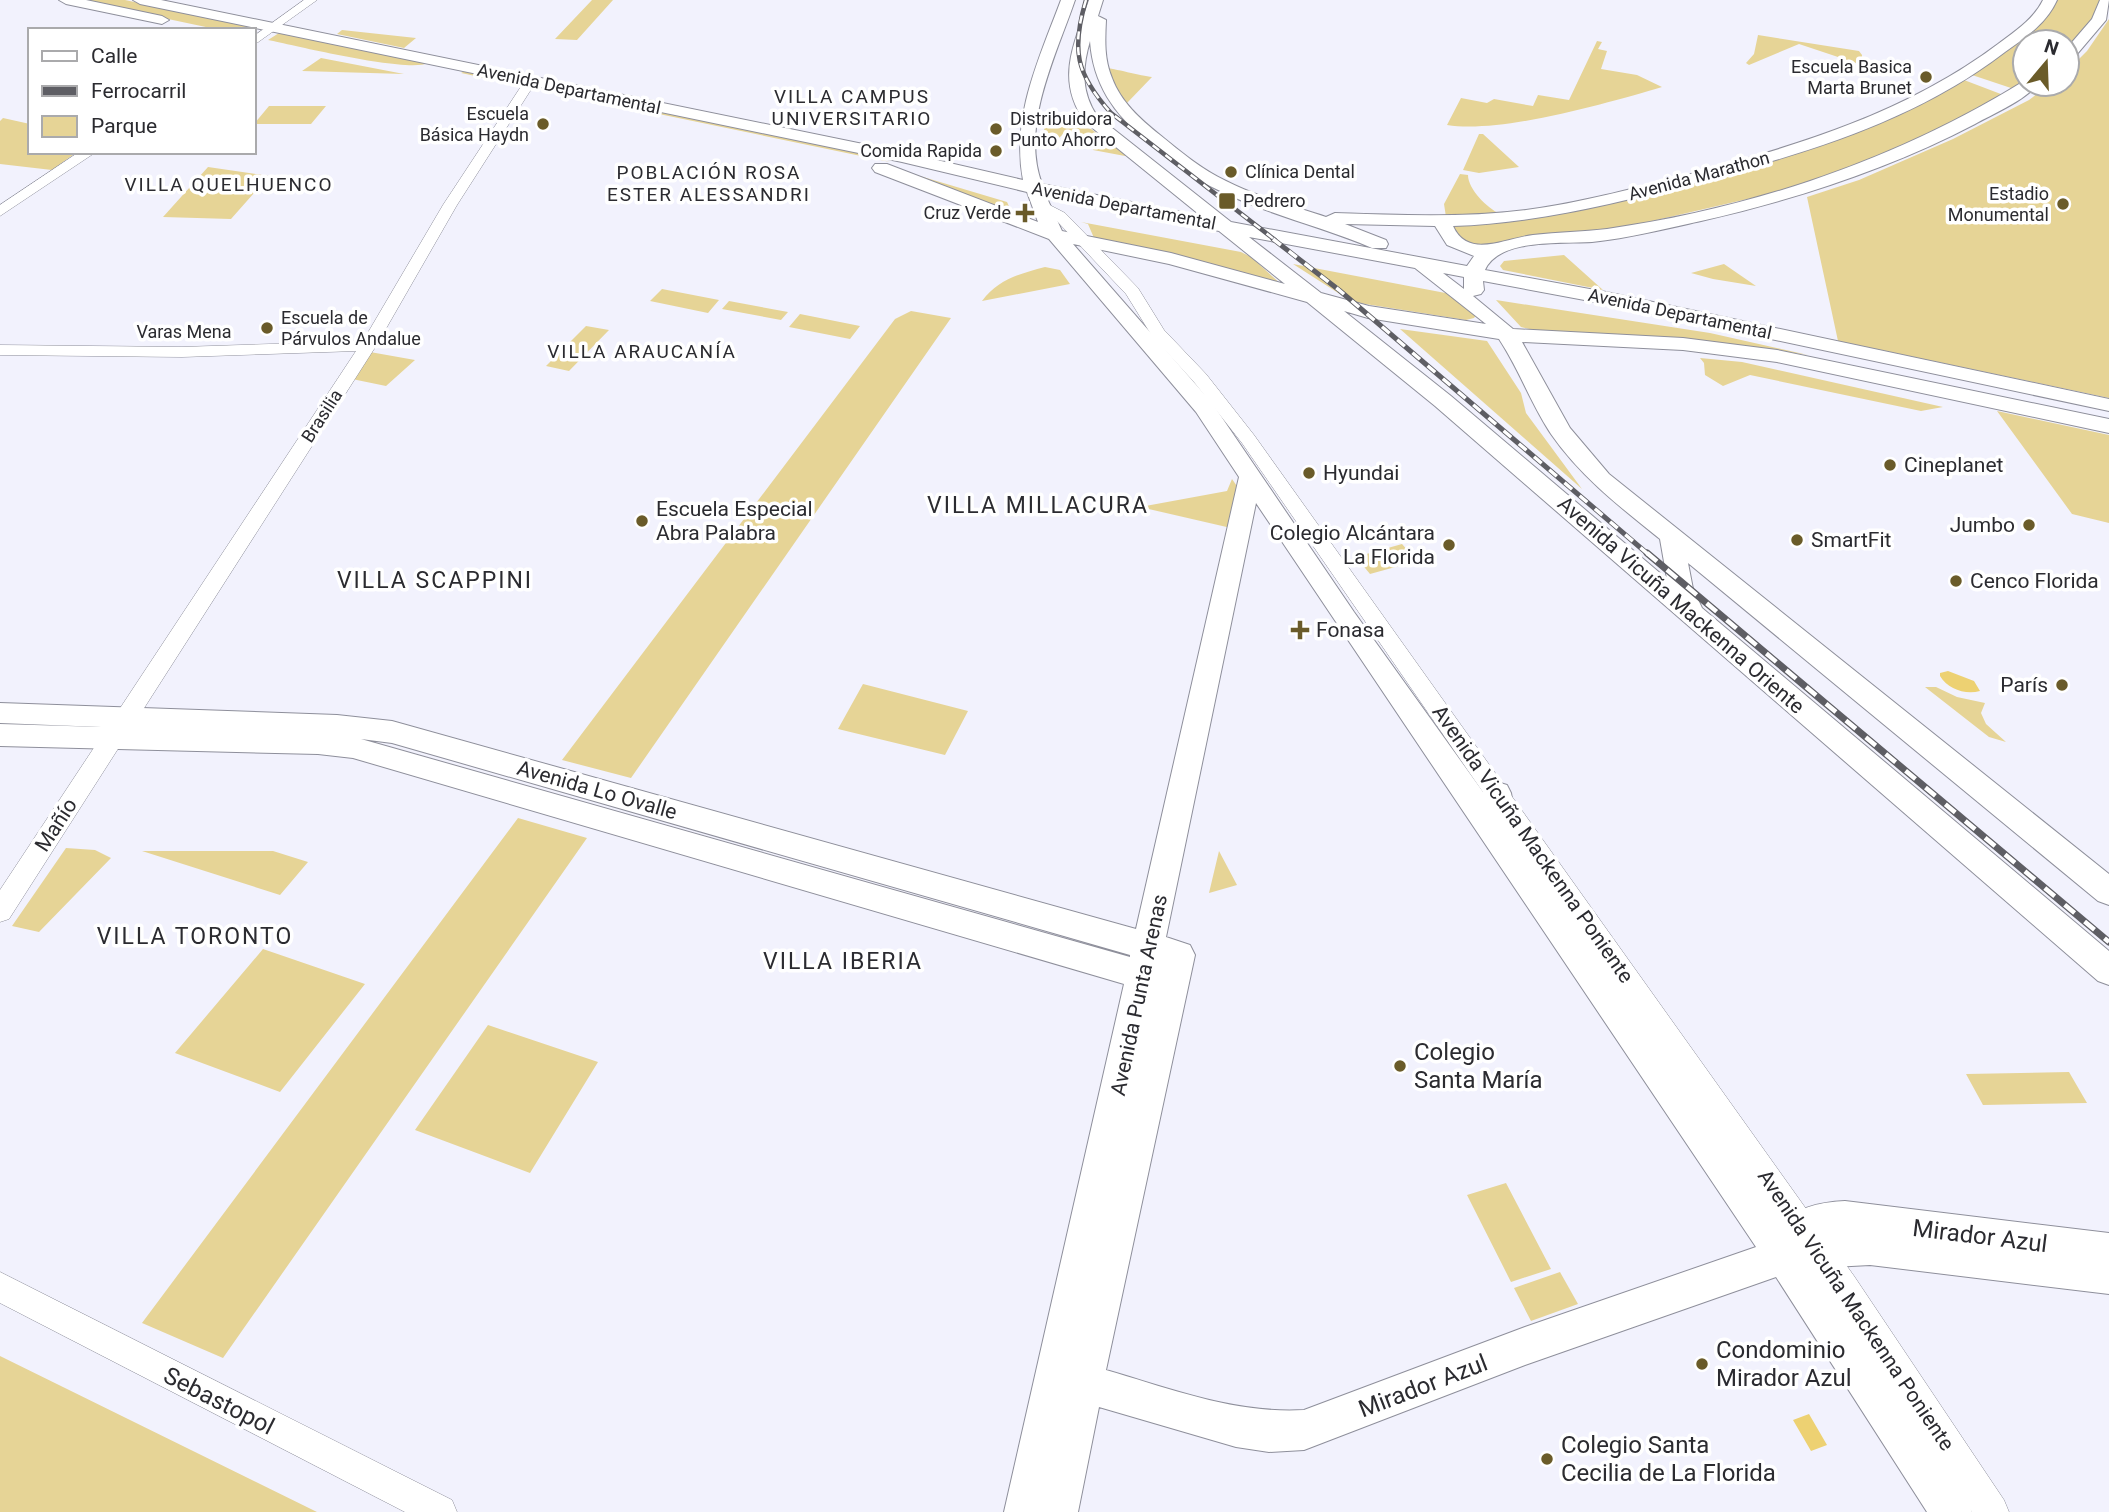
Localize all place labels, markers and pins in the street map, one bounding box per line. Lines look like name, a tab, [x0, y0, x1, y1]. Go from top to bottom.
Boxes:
place label: Escuela Basica Marta Brunet	[1791, 56, 1912, 98]
marker: Escuela Basica Marta Brunet	[1918, 69, 1934, 85]
place label: Escuela Básica Haydn	[420, 103, 529, 145]
place label: Distribuidora Punto Ahorro	[1010, 108, 1116, 150]
marker: Escuela Básica Haydn	[535, 116, 551, 132]
marker: Distribuidora Punto Ahorro	[988, 121, 1004, 137]
place label: Comida Rapida	[860, 140, 982, 161]
marker: Comida Rapida	[988, 143, 1004, 159]
place label: Clínica Dental	[1245, 161, 1355, 182]
marker: Clínica Dental	[1223, 164, 1239, 180]
place label: Estadio Monumental	[1948, 183, 2049, 225]
place label: Pedrero	[1243, 190, 1306, 211]
marker: Pedrero	[1217, 191, 1237, 211]
marker: Estadio Monumental	[2055, 196, 2071, 212]
place label: Cruz Verde	[924, 202, 1011, 223]
marker: Cruz Verde	[1017, 205, 1033, 221]
place label: Escuela de Párvulos Andalue	[281, 307, 421, 349]
marker: Escuela de Párvulos Andalue	[259, 320, 275, 336]
place label: Cineplanet	[1904, 453, 2004, 477]
marker: Cineplanet	[1882, 457, 1898, 473]
place label: Hyundai	[1323, 461, 1399, 485]
marker: Hyundai	[1301, 465, 1317, 481]
place label: Escuela Especial Abra Palabra	[656, 497, 813, 545]
marker: Escuela Especial Abra Palabra	[634, 513, 650, 529]
place label: Jumbo	[1950, 513, 2015, 537]
marker: Jumbo	[2021, 517, 2037, 533]
place label: Colegio Alcántara La Florida	[1270, 521, 1435, 569]
place label: SmartFit	[1811, 528, 1892, 552]
marker: SmartFit	[1789, 532, 1805, 548]
marker: Colegio Alcántara La Florida	[1441, 537, 1457, 553]
place label: Cenco Florida	[1970, 569, 2099, 593]
marker: Cenco Florida	[1948, 573, 1964, 589]
place label: Fonasa	[1316, 618, 1385, 642]
marker: Fonasa	[1290, 620, 1310, 640]
place label: París	[2000, 673, 2048, 697]
marker: París	[2054, 677, 2070, 693]
place label: Colegio Santa María	[1414, 1038, 1543, 1094]
marker: Colegio Santa María	[1392, 1058, 1408, 1074]
place label: Condominio Mirador Azul	[1716, 1336, 1852, 1392]
marker: Condominio Mirador Azul	[1694, 1356, 1710, 1372]
place label: Colegio Santa Cecilia de La Florida	[1561, 1431, 1776, 1487]
marker: Colegio Santa Cecilia de La Florida	[1539, 1451, 1555, 1467]

